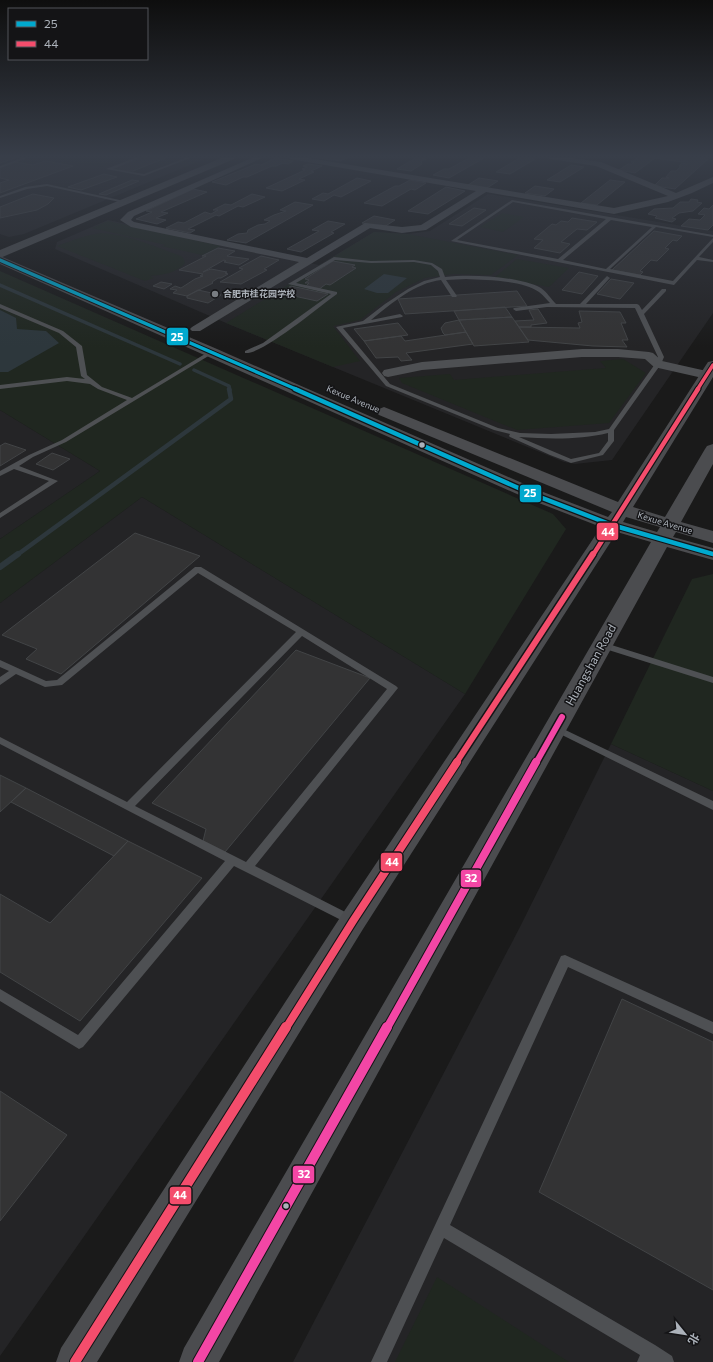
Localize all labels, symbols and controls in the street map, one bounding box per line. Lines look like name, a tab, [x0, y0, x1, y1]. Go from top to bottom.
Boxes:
legend	[8, 8, 148, 60]
text: 25	[44, 16, 58, 30]
text: 44	[44, 36, 58, 50]
place label: 合肥市桂花园学校	[223, 288, 296, 299]
marker: 合肥市桂花园学校	[210, 289, 220, 299]
line badge: 25	[166, 327, 189, 346]
text: 25	[171, 330, 183, 343]
street label: Kexue Avenue	[325, 382, 382, 415]
unlabelled marker	[417, 440, 427, 450]
line badge: 25	[519, 484, 542, 503]
text: 25	[524, 486, 536, 499]
street label: Kexue Avenue	[636, 509, 694, 536]
line badge: 44	[596, 522, 619, 541]
text: 44	[601, 525, 615, 538]
street label: Huangshan Road	[562, 621, 618, 708]
line badge: 44	[380, 852, 403, 872]
text: 44	[385, 855, 399, 868]
line badge: 32	[460, 869, 482, 888]
text: 32	[465, 871, 477, 884]
line badge: 32	[292, 1165, 315, 1184]
text: 32	[298, 1167, 310, 1180]
line badge: 44	[169, 1186, 192, 1205]
text: 44	[173, 1188, 187, 1201]
unlabelled marker	[281, 1201, 291, 1211]
north arrow	[665, 1314, 705, 1354]
text: 北	[686, 1331, 702, 1347]

